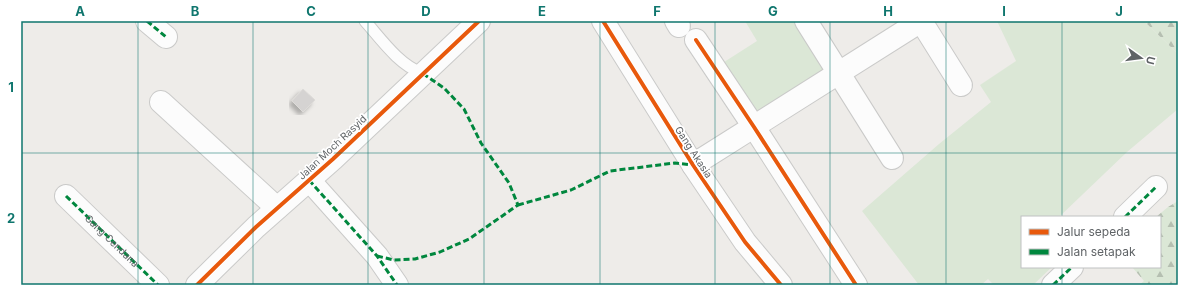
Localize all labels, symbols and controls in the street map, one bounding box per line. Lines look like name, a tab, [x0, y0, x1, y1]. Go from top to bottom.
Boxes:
text: A	[75, 3, 85, 19]
text: B	[191, 3, 200, 19]
text: C	[306, 3, 316, 19]
text: D	[421, 3, 431, 19]
text: E	[538, 3, 546, 19]
text: F	[653, 3, 661, 19]
text: G	[768, 3, 778, 19]
text: H	[883, 3, 893, 19]
text: I	[1002, 3, 1006, 19]
text: J	[1115, 3, 1123, 19]
north arrow	[1121, 38, 1161, 78]
text: U	[1143, 55, 1158, 66]
text: 1	[8, 79, 14, 95]
street label: Jalan Moch Rasyid	[295, 112, 369, 182]
street label: Gang Akasia	[673, 124, 715, 180]
text: 2	[7, 210, 15, 226]
street label: Gang Cendana	[83, 212, 141, 269]
legend	[1021, 216, 1161, 268]
text: Jalur sepeda	[1057, 224, 1130, 239]
text: Jalan setapak	[1057, 244, 1136, 259]

